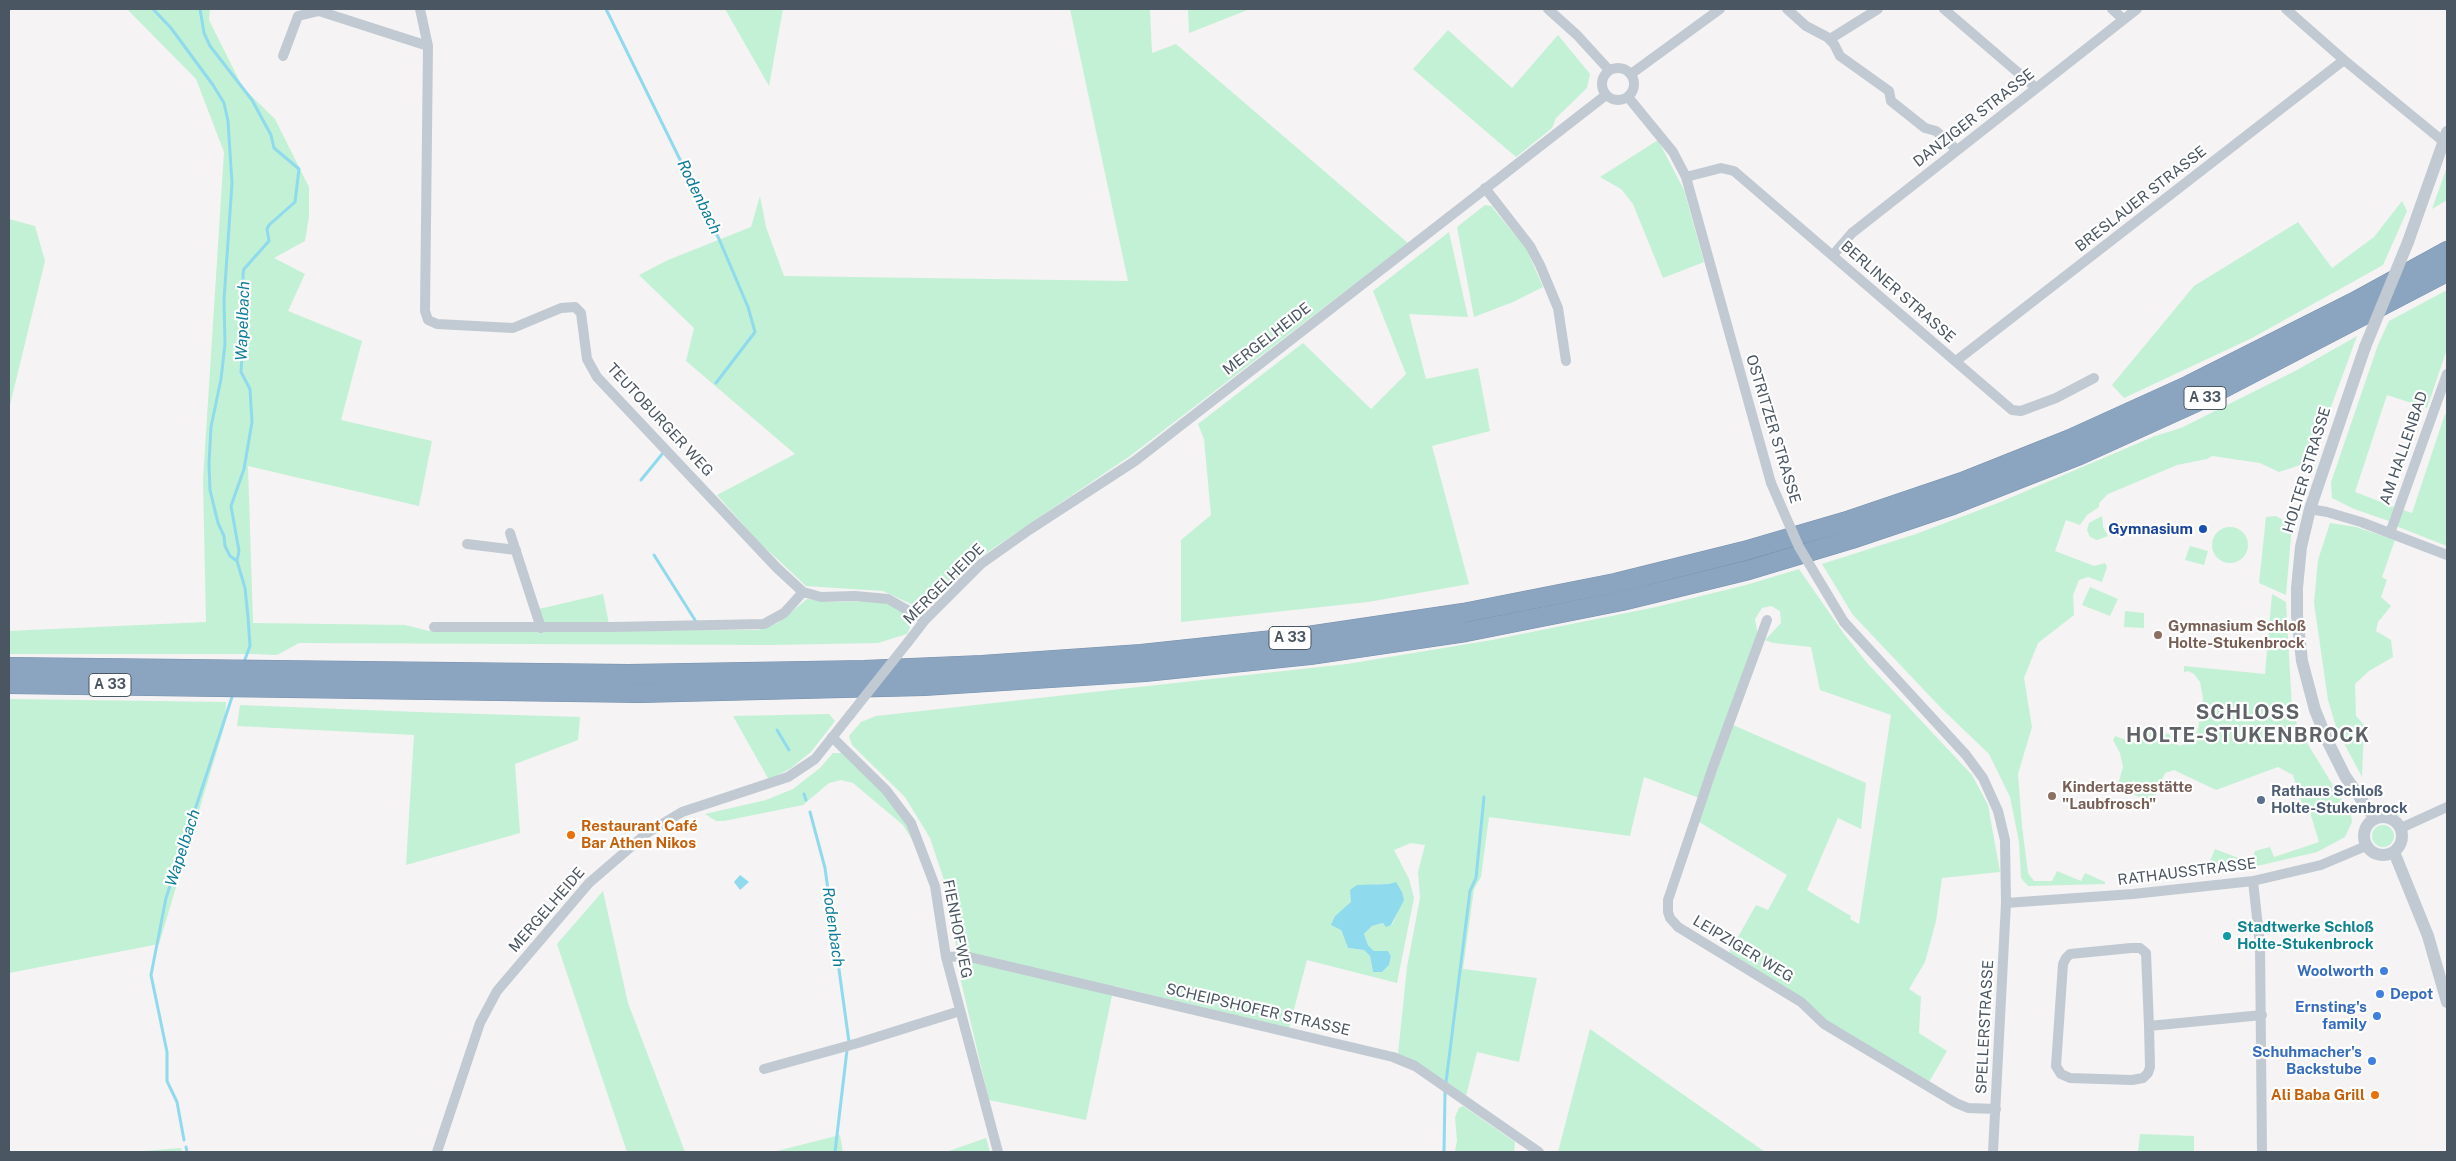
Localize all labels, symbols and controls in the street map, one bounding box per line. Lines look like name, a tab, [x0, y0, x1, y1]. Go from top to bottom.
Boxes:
street label: DANZIGER STRASSE	[1910, 65, 2038, 171]
street label: BRESLAUER STRASSE	[2072, 142, 2210, 256]
water label: Rodenbach	[673, 157, 725, 237]
street label: BERLINER STRASSE	[1837, 237, 1959, 347]
water label: Wapelbach	[232, 281, 254, 361]
street label: MERGELHEIDE	[1219, 299, 1315, 379]
street label: OSTRITZER STRASSE	[1742, 352, 1804, 506]
street label: TEUTOBURGER WEG	[603, 360, 717, 480]
road number: A 33	[2184, 386, 2226, 409]
street label: AM HALLENBAD	[2376, 389, 2432, 507]
street label: HOLTER STRASSE	[2279, 405, 2335, 535]
place label: Gymnasium	[2108, 520, 2193, 538]
marker: Gymnasium	[2197, 523, 2209, 535]
street label: MERGELHEIDE	[900, 540, 988, 628]
place label: Gymnasium Schloß Holte-Stukenbrock	[2168, 617, 2306, 652]
road number: A 33	[1269, 626, 1311, 650]
marker: Gymnasium Schloß Holte-Stukenbrock	[2152, 629, 2164, 641]
road number: A 33	[89, 674, 131, 696]
district label: SCHLOSS HOLTE-STUKENBROCK	[2124, 701, 2372, 748]
place label: Kindertagesstätte "Laubfrosch"	[2062, 778, 2193, 813]
place label: Rathaus Schloß Holte-Stukenbrock	[2271, 782, 2408, 817]
marker: Kindertagesstätte "Laubfrosch"	[2046, 790, 2058, 802]
marker: Rathaus Schloß Holte-Stukenbrock	[2255, 794, 2267, 806]
water label: Wapelbach	[162, 807, 204, 889]
place label: Restaurant Café Bar Athen Nikos	[581, 817, 698, 852]
marker: Restaurant Café Bar Athen Nikos	[565, 829, 577, 841]
street label: RATHAUSSTRASSE	[2117, 855, 2257, 889]
street label: MERGELHEIDE	[505, 864, 589, 956]
street label: FIENHOFWEG	[939, 878, 975, 980]
water label: Rodenbach	[818, 886, 848, 968]
street label: LEIPZIGER WEG	[1689, 912, 1797, 986]
place label: Stadtwerke Schloß Holte-Stukenbrock	[2237, 918, 2374, 953]
marker: Stadtwerke Schloß Holte-Stukenbrock	[2221, 930, 2233, 942]
street label: SPELLERSTRASSE	[1972, 959, 1998, 1095]
place label: Woolworth	[2297, 962, 2374, 980]
marker: Woolworth	[2378, 965, 2390, 977]
street label: SCHEIPSHOFER STRASSE	[1164, 980, 1352, 1040]
place label: Depot	[2390, 985, 2433, 1003]
marker: Depot	[2374, 988, 2386, 1000]
place label: Ernsting's family	[2295, 998, 2367, 1033]
marker: Ernsting's family	[2371, 1010, 2383, 1022]
place label: Schuhmacher's Backstube	[2252, 1043, 2362, 1078]
marker: Schuhmacher's Backstube	[2366, 1055, 2378, 1067]
place label: Ali Baba Grill	[2271, 1086, 2365, 1104]
marker: Ali Baba Grill	[2369, 1089, 2381, 1101]

